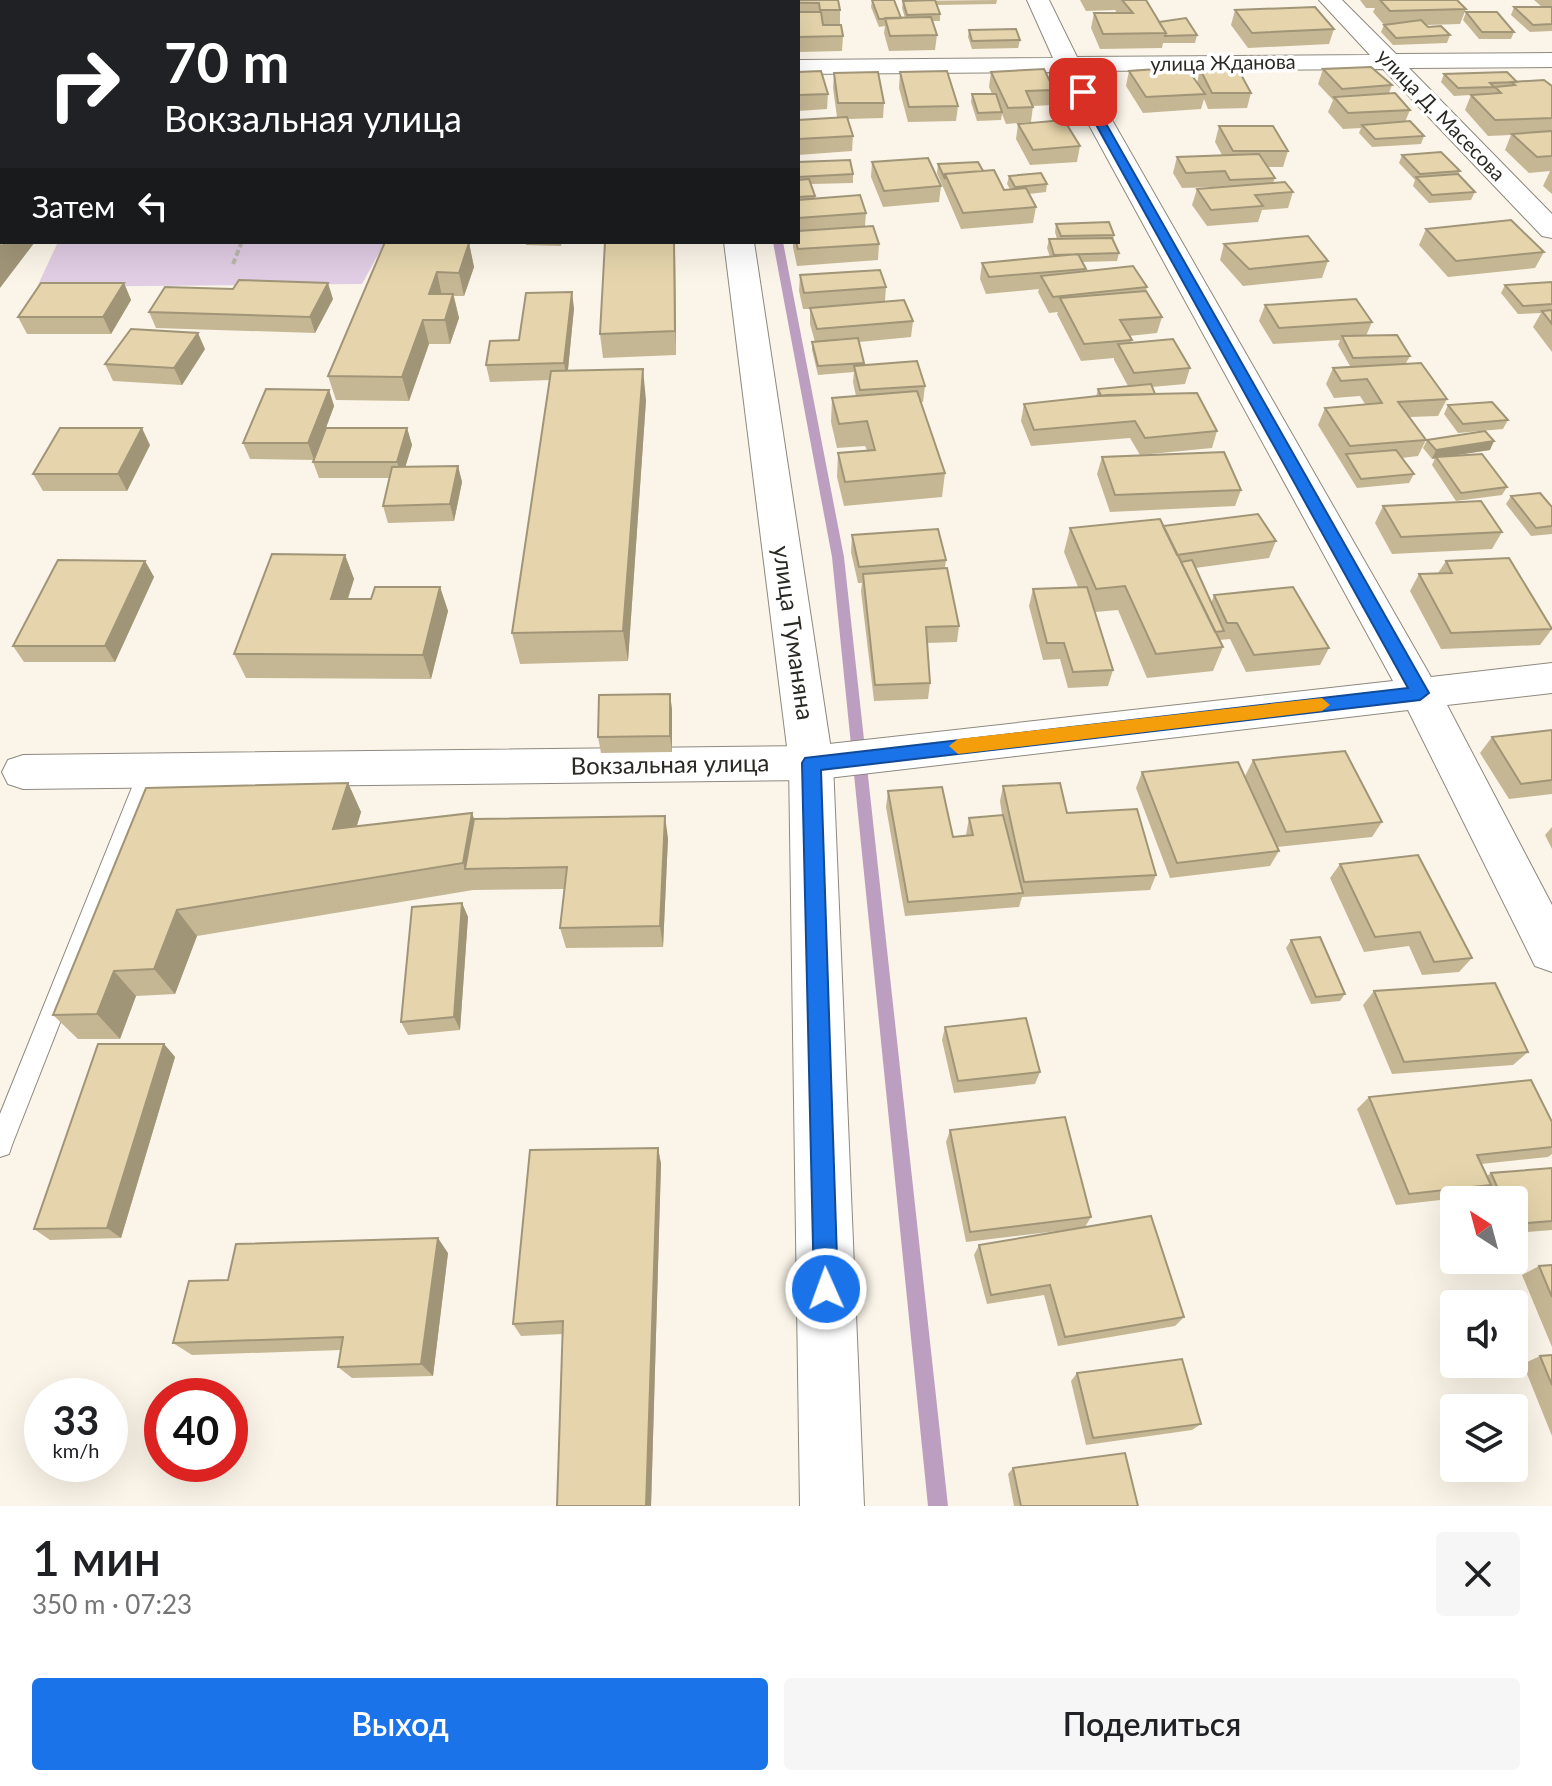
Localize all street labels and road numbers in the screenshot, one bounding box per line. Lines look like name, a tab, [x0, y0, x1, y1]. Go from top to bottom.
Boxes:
street label: улица Д. Масесова	[1373, 43, 1511, 185]
street label: улица Жданова	[1150, 49, 1296, 75]
street label: улица Туманяна	[768, 544, 821, 722]
street label: Вокзальная улица	[570, 747, 770, 780]

